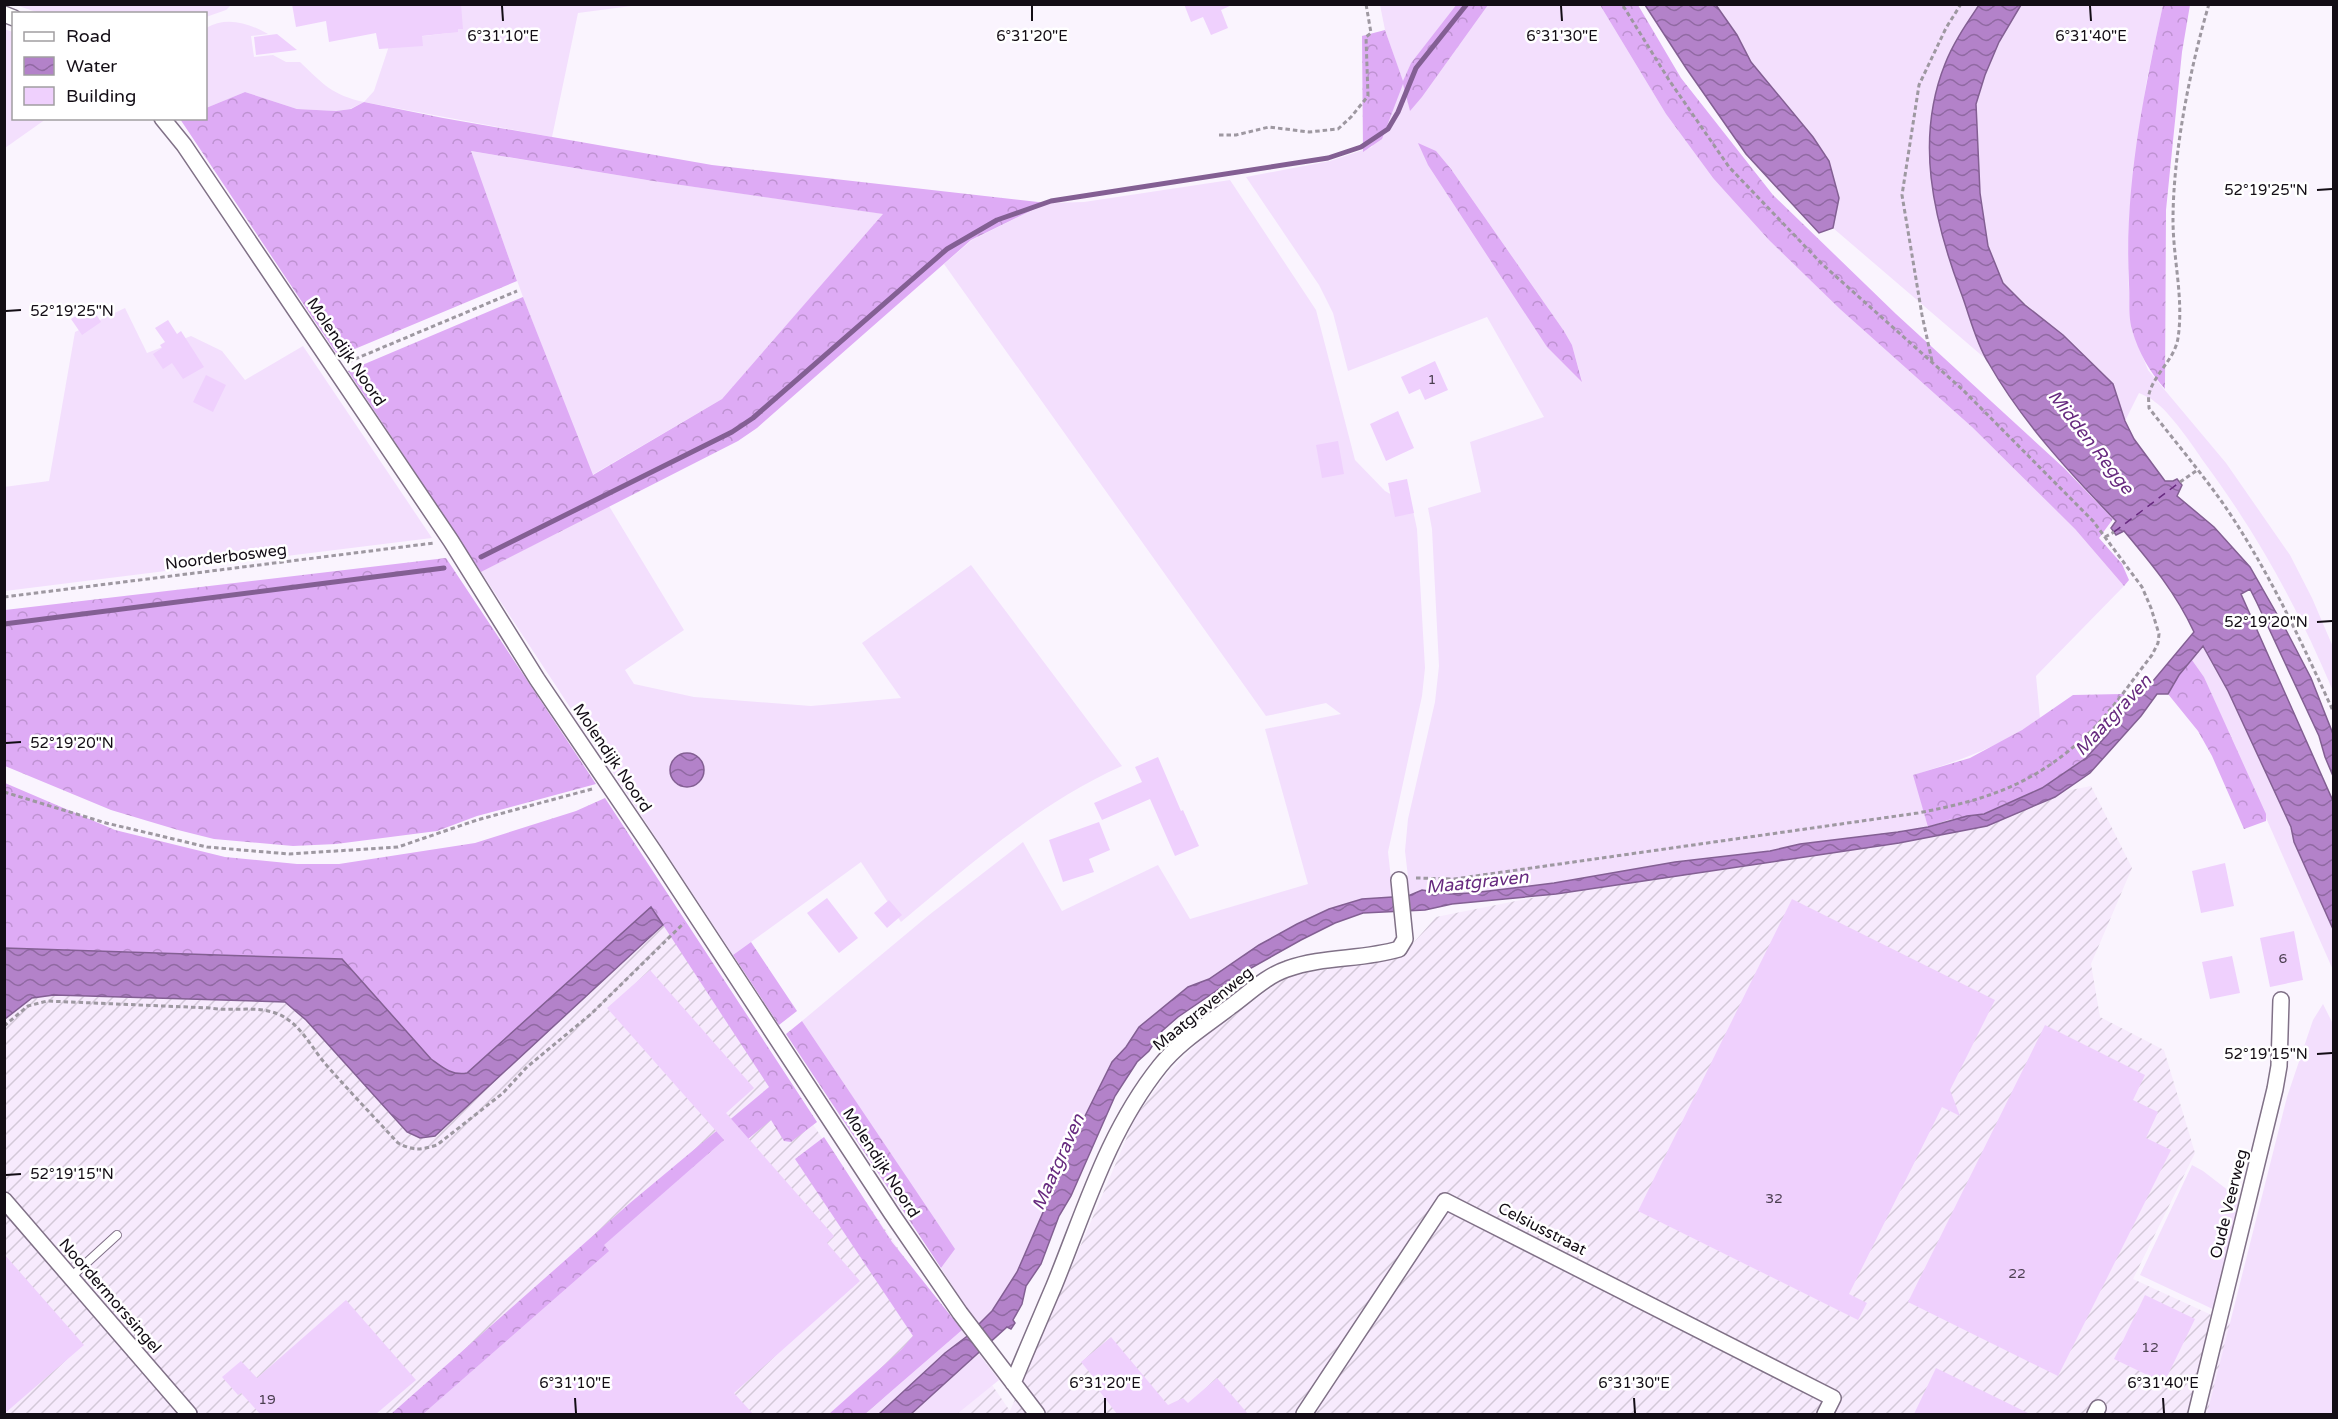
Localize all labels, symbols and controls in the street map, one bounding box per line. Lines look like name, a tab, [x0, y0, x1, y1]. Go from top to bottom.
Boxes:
legend	[12, 12, 207, 120]
text: Road	[66, 25, 111, 47]
text: 6°31'10"E	[467, 27, 539, 45]
text: 6°31'20"E	[996, 27, 1068, 45]
text: 6°31'30"E	[1526, 27, 1598, 45]
text: 6°31'40"E	[2055, 27, 2127, 45]
text: Water	[66, 55, 117, 77]
text: Building	[66, 85, 136, 107]
text: 52°19'25"N	[2224, 181, 2308, 199]
street label: Molendijk Noord	[302, 294, 390, 410]
text: 52°19'25"N	[30, 302, 114, 320]
house number: 1	[1428, 371, 1436, 388]
water label: Midden Regge	[2043, 386, 2139, 499]
street label: Noorderbosweg	[164, 540, 288, 574]
text: 52°19'20"N	[2224, 613, 2308, 631]
water label: Maatgraven	[2070, 669, 2157, 760]
street label: Molendijk Noord	[568, 700, 656, 816]
text: 52°19'20"N	[30, 734, 114, 752]
water label: Maatgraven	[1425, 866, 1530, 898]
house number: 6	[2279, 950, 2288, 967]
street label: Maatgravenweg	[1149, 963, 1257, 1055]
text: 52°19'15"N	[2224, 1045, 2308, 1063]
street label: Molendijk Noord	[838, 1104, 924, 1222]
water label: Maatgraven	[1027, 1110, 1089, 1213]
street label: Oude Veerweg	[2206, 1147, 2252, 1261]
text: 52°19'15"N	[30, 1165, 114, 1183]
house number: 32	[1765, 1190, 1783, 1207]
street label: Celsiusstraat	[1494, 1198, 1590, 1260]
street label: Noordermorssingel	[55, 1234, 165, 1358]
house number: 22	[2008, 1265, 2026, 1282]
house number: 12	[2141, 1339, 2159, 1356]
text: 6°31'10"E	[539, 1374, 611, 1392]
text: 6°31'20"E	[1069, 1374, 1141, 1392]
text: 6°31'30"E	[1598, 1374, 1670, 1392]
text: 6°31'40"E	[2127, 1374, 2199, 1392]
house number: 19	[258, 1391, 276, 1408]

